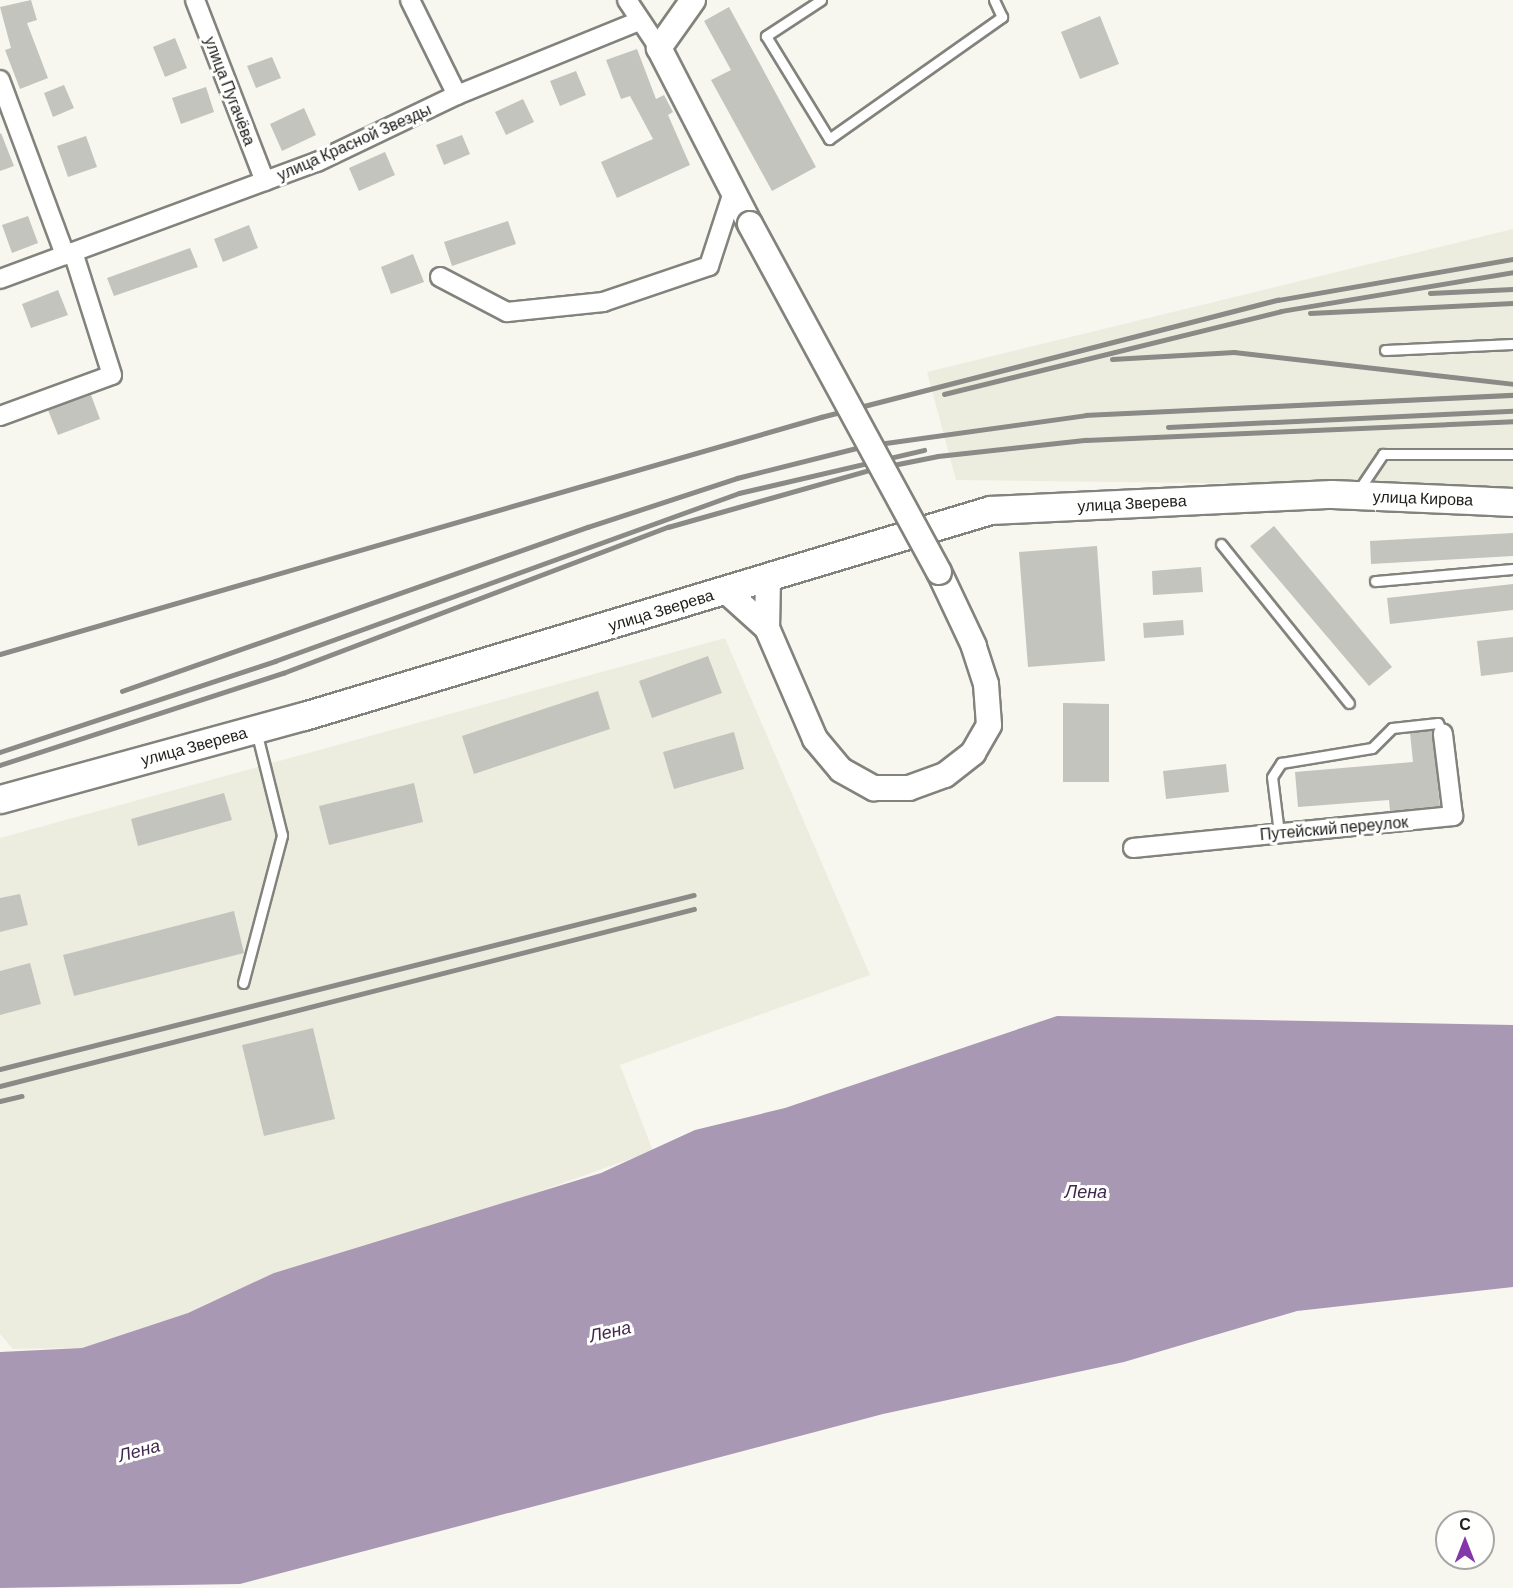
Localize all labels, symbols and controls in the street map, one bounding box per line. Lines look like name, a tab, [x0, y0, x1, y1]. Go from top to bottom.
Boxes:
street label: улица Пугачёва	[200, 34, 260, 148]
street label: улица Красной Звезды	[274, 99, 434, 185]
street label: улица Кирова	[1372, 487, 1474, 509]
street label: улица Зверева	[1077, 491, 1187, 515]
street label: улица Зверева	[606, 585, 716, 635]
street label: улица Зверева	[139, 723, 249, 769]
street label: Путейский переулок	[1259, 812, 1409, 844]
water label: Лена	[1065, 1180, 1107, 1202]
water label: Лена	[587, 1316, 633, 1346]
water label: Лена	[116, 1434, 162, 1466]
north arrow	[1435, 1510, 1495, 1570]
text: С	[1459, 1514, 1471, 1533]

